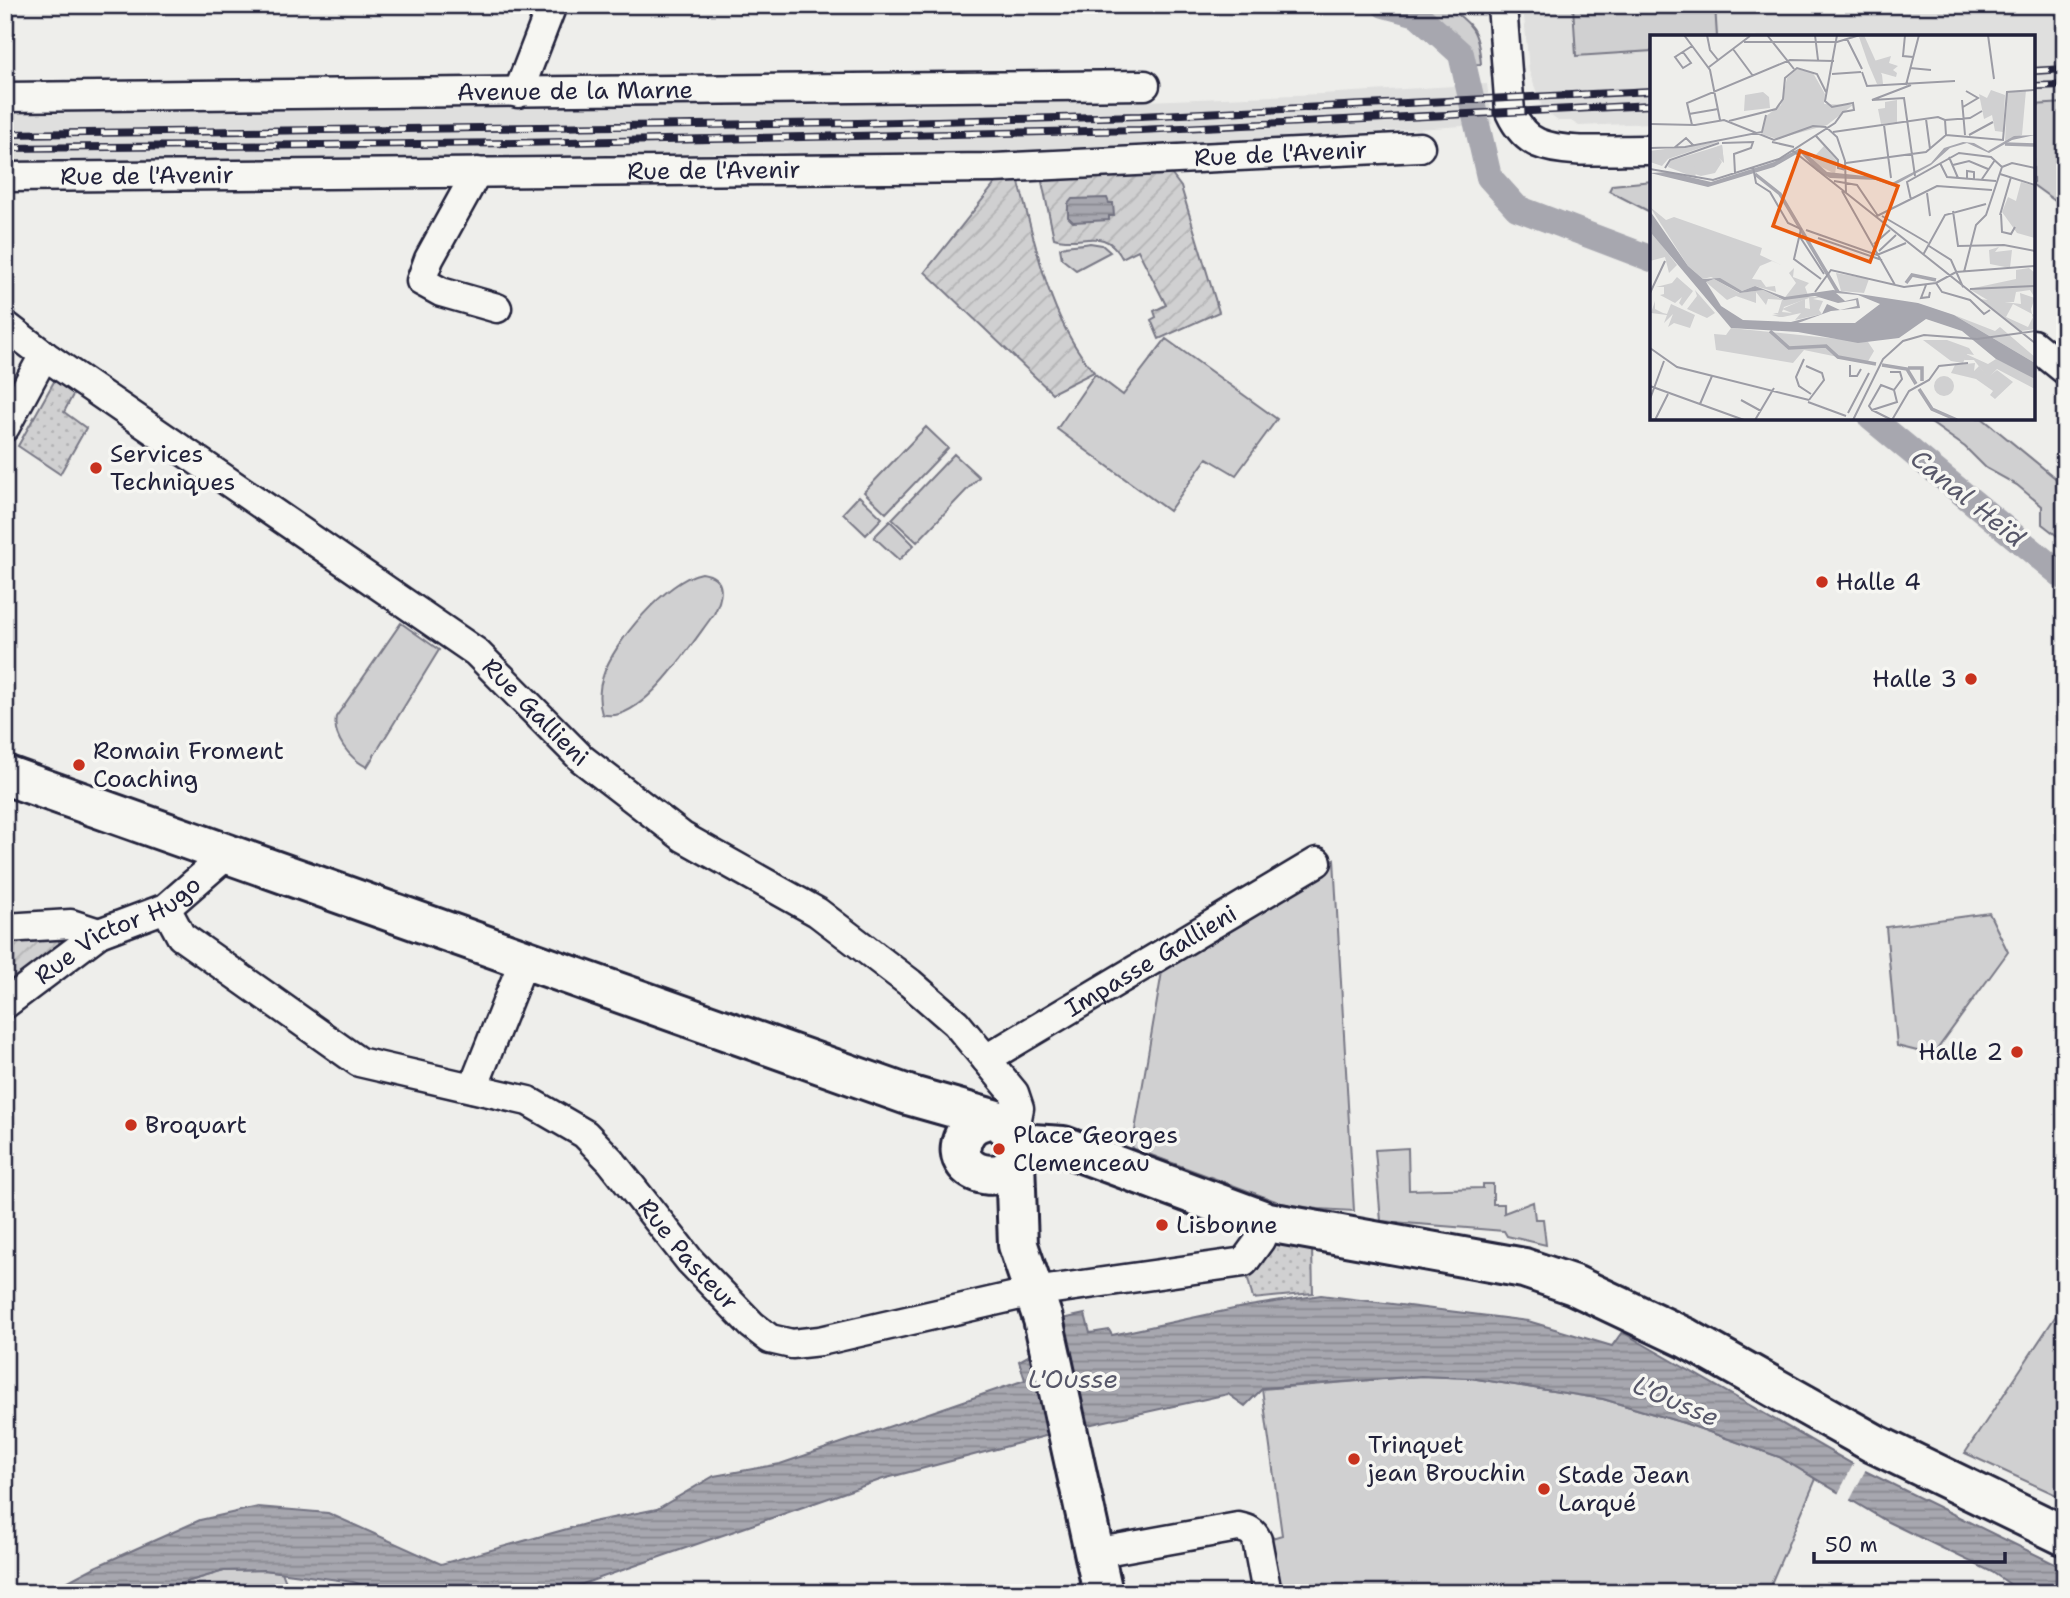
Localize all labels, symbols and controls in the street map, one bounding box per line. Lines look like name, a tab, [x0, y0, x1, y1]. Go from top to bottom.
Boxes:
inset map	[1650, 35, 2035, 420]
street label: Avenue de la Marne	[457, 74, 693, 108]
street label: Rue de l'Avenir	[1193, 134, 1368, 174]
street label: Rue de l'Avenir	[627, 154, 801, 187]
street label: Rue de l'Avenir	[60, 159, 234, 192]
place label: Services Techniques	[110, 438, 235, 498]
water label: Canal Heïd	[1904, 441, 2033, 555]
marker: Services Techniques	[88, 460, 104, 476]
place label: Halle 4	[1836, 566, 1921, 598]
marker: Halle 4	[1814, 574, 1830, 590]
street label: Rue Gallieni	[475, 651, 595, 774]
place label: Halle 3	[1872, 663, 1957, 695]
marker: Halle 3	[1963, 671, 1979, 687]
place label: Romain Froment Coaching	[93, 735, 284, 795]
marker: Romain Froment Coaching	[71, 757, 87, 773]
street label: Rue Victor Hugo	[28, 869, 208, 992]
street label: Impasse Gallieni	[1059, 897, 1243, 1024]
place label: Halle 2	[1918, 1036, 2003, 1068]
marker: Halle 2	[2009, 1044, 2025, 1060]
place label: Broquart	[145, 1109, 247, 1141]
marker: Broquart	[123, 1117, 139, 1133]
place label: Place Georges Clemenceau	[1013, 1119, 1178, 1179]
marker: Place Georges Clemenceau	[991, 1141, 1007, 1157]
street label: Rue Pasteur	[631, 1192, 746, 1318]
place label: Lisbonne	[1176, 1209, 1278, 1241]
marker: Lisbonne	[1154, 1217, 1170, 1233]
water label: L'Ousse	[1028, 1361, 1118, 1396]
water label: L'Ousse	[1628, 1367, 1725, 1434]
place label: Trinquet jean Brouchin	[1366, 1429, 1525, 1489]
marker: Trinquet jean Brouchin	[1346, 1451, 1362, 1467]
place label: Stade Jean Larqué	[1558, 1459, 1690, 1519]
marker: Stade Jean Larqué	[1536, 1481, 1552, 1497]
scale bar	[1814, 1521, 2005, 1565]
text: 50 m	[1825, 1531, 1878, 1559]

